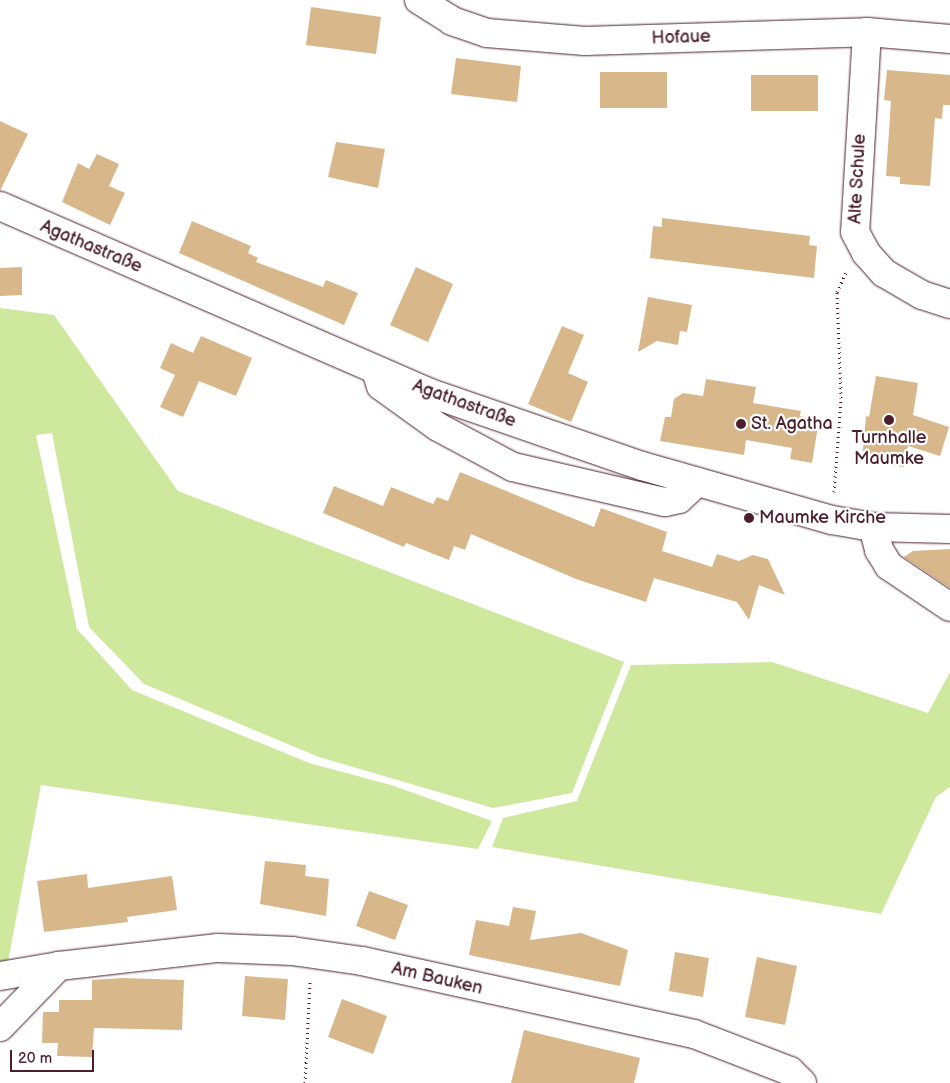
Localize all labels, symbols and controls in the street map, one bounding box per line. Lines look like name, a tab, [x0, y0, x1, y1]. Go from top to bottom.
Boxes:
street label: Hofaue	[651, 26, 711, 50]
street label: Alte Schule	[845, 133, 871, 225]
street label: Agathastraße	[37, 216, 145, 278]
street label: Agathastraße	[409, 375, 519, 433]
place label: St. Agatha	[751, 413, 833, 435]
marker: Turnhalle Maumke	[883, 414, 895, 426]
marker: St. Agatha	[735, 418, 747, 430]
place label: Turnhalle Maumke	[852, 428, 926, 470]
place label: Maumke Kirche	[759, 507, 886, 529]
marker: Maumke Kirche	[743, 512, 755, 524]
street label: Am Bauken	[389, 958, 485, 1000]
scale bar	[12, 1040, 96, 1072]
text: 20 m	[18, 1049, 52, 1068]

